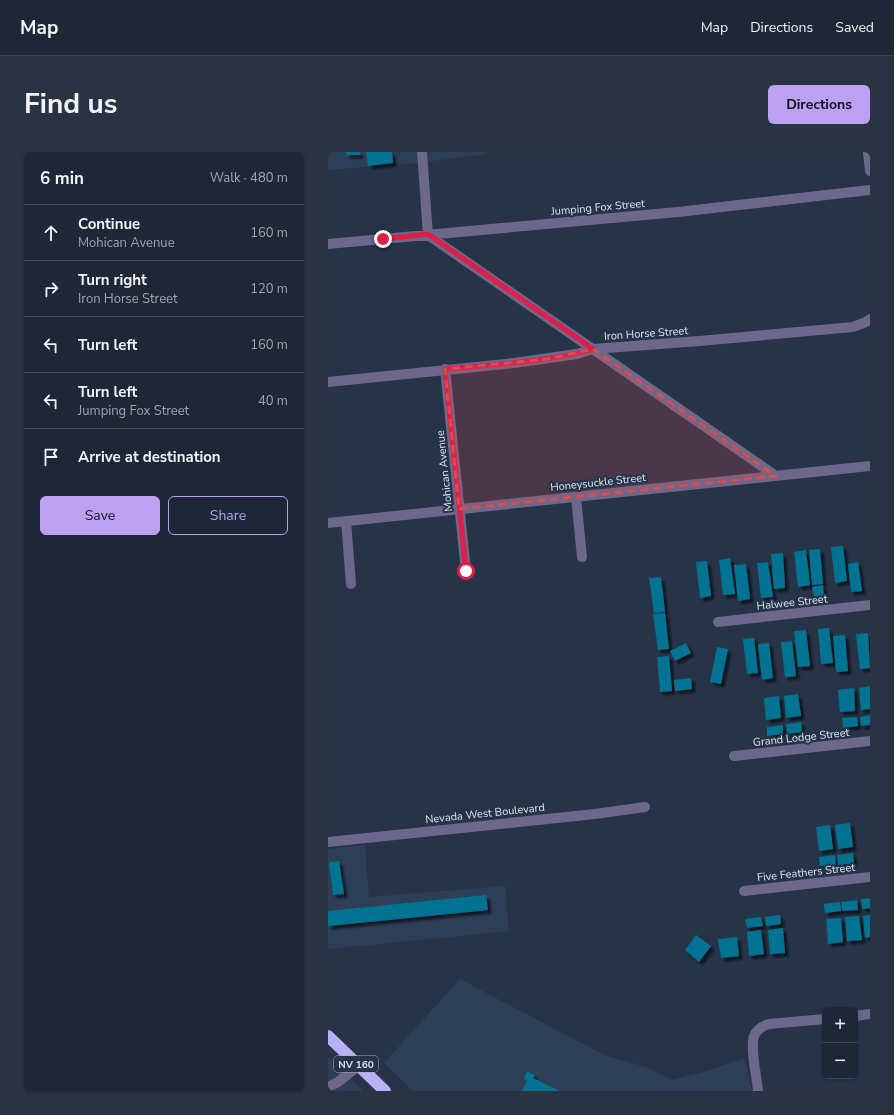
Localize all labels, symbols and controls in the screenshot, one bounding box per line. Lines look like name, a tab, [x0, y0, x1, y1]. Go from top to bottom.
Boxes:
text: Map	[20, 15, 58, 41]
text: Map	[701, 18, 728, 37]
text: Directions	[750, 18, 813, 37]
text: Saved	[835, 18, 874, 37]
text: Find us	[24, 85, 118, 123]
button: Directions	[768, 85, 870, 124]
text: 6 min	[40, 167, 84, 190]
text: Walk · 480 m	[210, 169, 288, 187]
street label: Jumping Fox Street	[550, 196, 646, 219]
text: Continue	[78, 214, 140, 234]
icon: ahead	[40, 222, 62, 244]
text: 160 m	[250, 224, 288, 242]
route end	[374, 230, 392, 248]
text: Mohican Avenue	[78, 234, 175, 252]
text: Turn right	[78, 270, 147, 290]
icon: right	[40, 278, 62, 300]
text: 120 m	[250, 280, 288, 298]
text: Iron Horse Street	[78, 290, 178, 308]
street label: Iron Horse Street	[603, 323, 689, 344]
icon: left	[40, 334, 62, 356]
text: Turn left	[78, 335, 137, 355]
text: 160 m	[250, 336, 288, 354]
text: Turn left	[78, 382, 137, 402]
icon: left	[40, 390, 62, 412]
text: 40 m	[258, 392, 288, 410]
text: Jumping Fox Street	[78, 402, 189, 420]
street label: Mohican Avenue	[433, 429, 456, 512]
icon: arrive	[40, 446, 62, 468]
text: Arrive at destination	[78, 447, 221, 467]
street label: Honeysuckle Street	[550, 470, 647, 495]
button: Save	[40, 496, 160, 535]
button: Share	[168, 496, 288, 535]
route start	[457, 562, 475, 580]
street label: Halwee Street	[756, 591, 828, 614]
street label: Grand Lodge Street	[752, 725, 850, 750]
street label: Nevada West Boulevard	[425, 800, 545, 827]
street label: Five Feathers Street	[756, 860, 856, 885]
map controls	[822, 1007, 858, 1079]
button: +	[822, 1007, 858, 1043]
button: −	[822, 1043, 858, 1079]
road number: NV 160	[334, 1056, 378, 1072]

